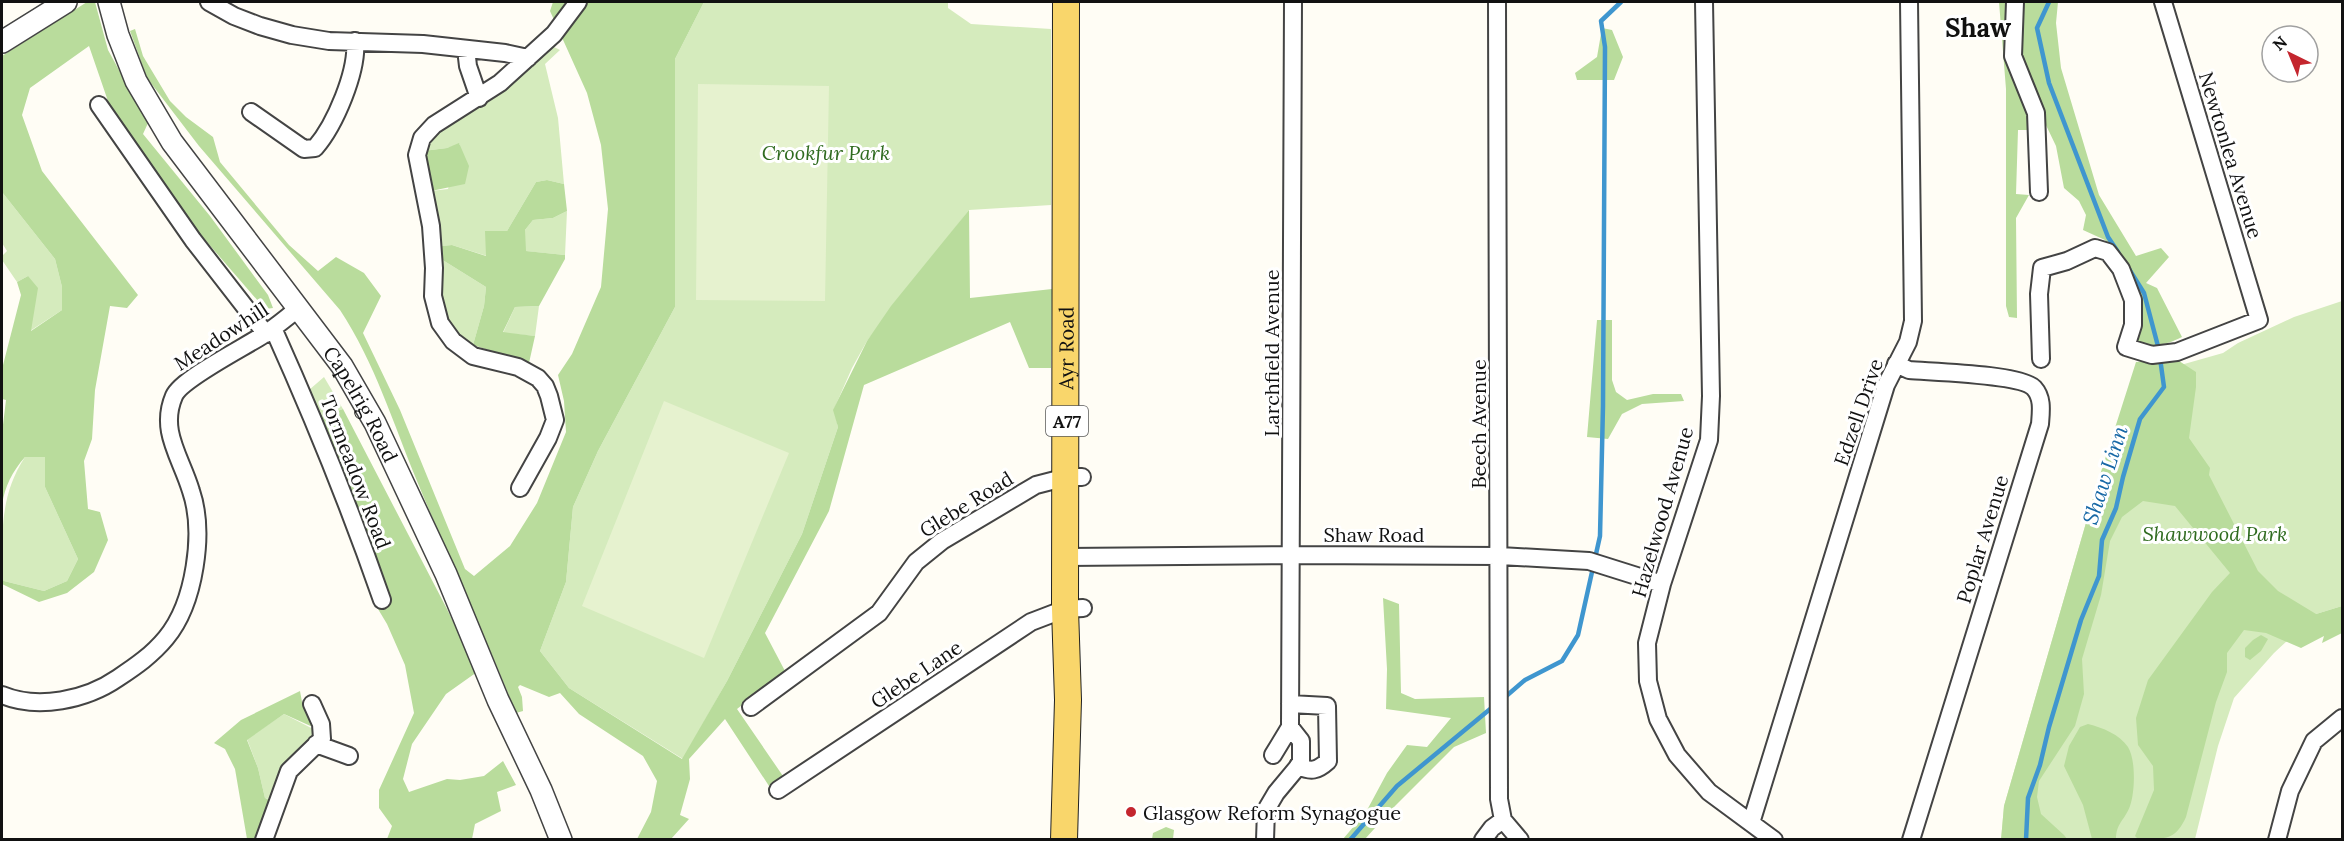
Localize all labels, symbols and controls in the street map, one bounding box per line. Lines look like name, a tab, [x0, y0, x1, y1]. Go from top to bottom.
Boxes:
district label: Shaw	[1945, 11, 2012, 44]
north arrow	[2260, 24, 2320, 84]
text: N	[2268, 31, 2291, 55]
street label: Newtonlea Avenue	[2194, 69, 2268, 242]
park label: Crookfur Park	[762, 140, 890, 165]
street label: Larchfield Avenue	[1259, 269, 1284, 437]
street label: Meadowhill	[169, 296, 273, 376]
street label: Ayr Road	[1053, 306, 1078, 391]
street label: Capelrig Road	[318, 341, 404, 466]
street label: Edzell Drive	[1828, 355, 1888, 469]
street label: Beech Avenue	[1466, 359, 1491, 489]
street label: Tormeadow Road	[315, 392, 397, 552]
road number: A77	[1046, 406, 1088, 436]
water label: Shaw Linn	[2076, 422, 2134, 528]
street label: Hazelwood Avenue	[1626, 424, 1698, 600]
street label: Glebe Road	[915, 465, 1017, 543]
street label: Poplar Avenue	[1951, 472, 2013, 606]
park label: Shawwood Park	[2143, 521, 2287, 546]
street label: Shaw Road	[1323, 522, 1425, 547]
street label: Glebe Lane	[866, 634, 966, 714]
place label: Glasgow Reform Synagogue	[1143, 800, 1401, 825]
marker: Glasgow Reform Synagogue	[1124, 805, 1138, 819]

